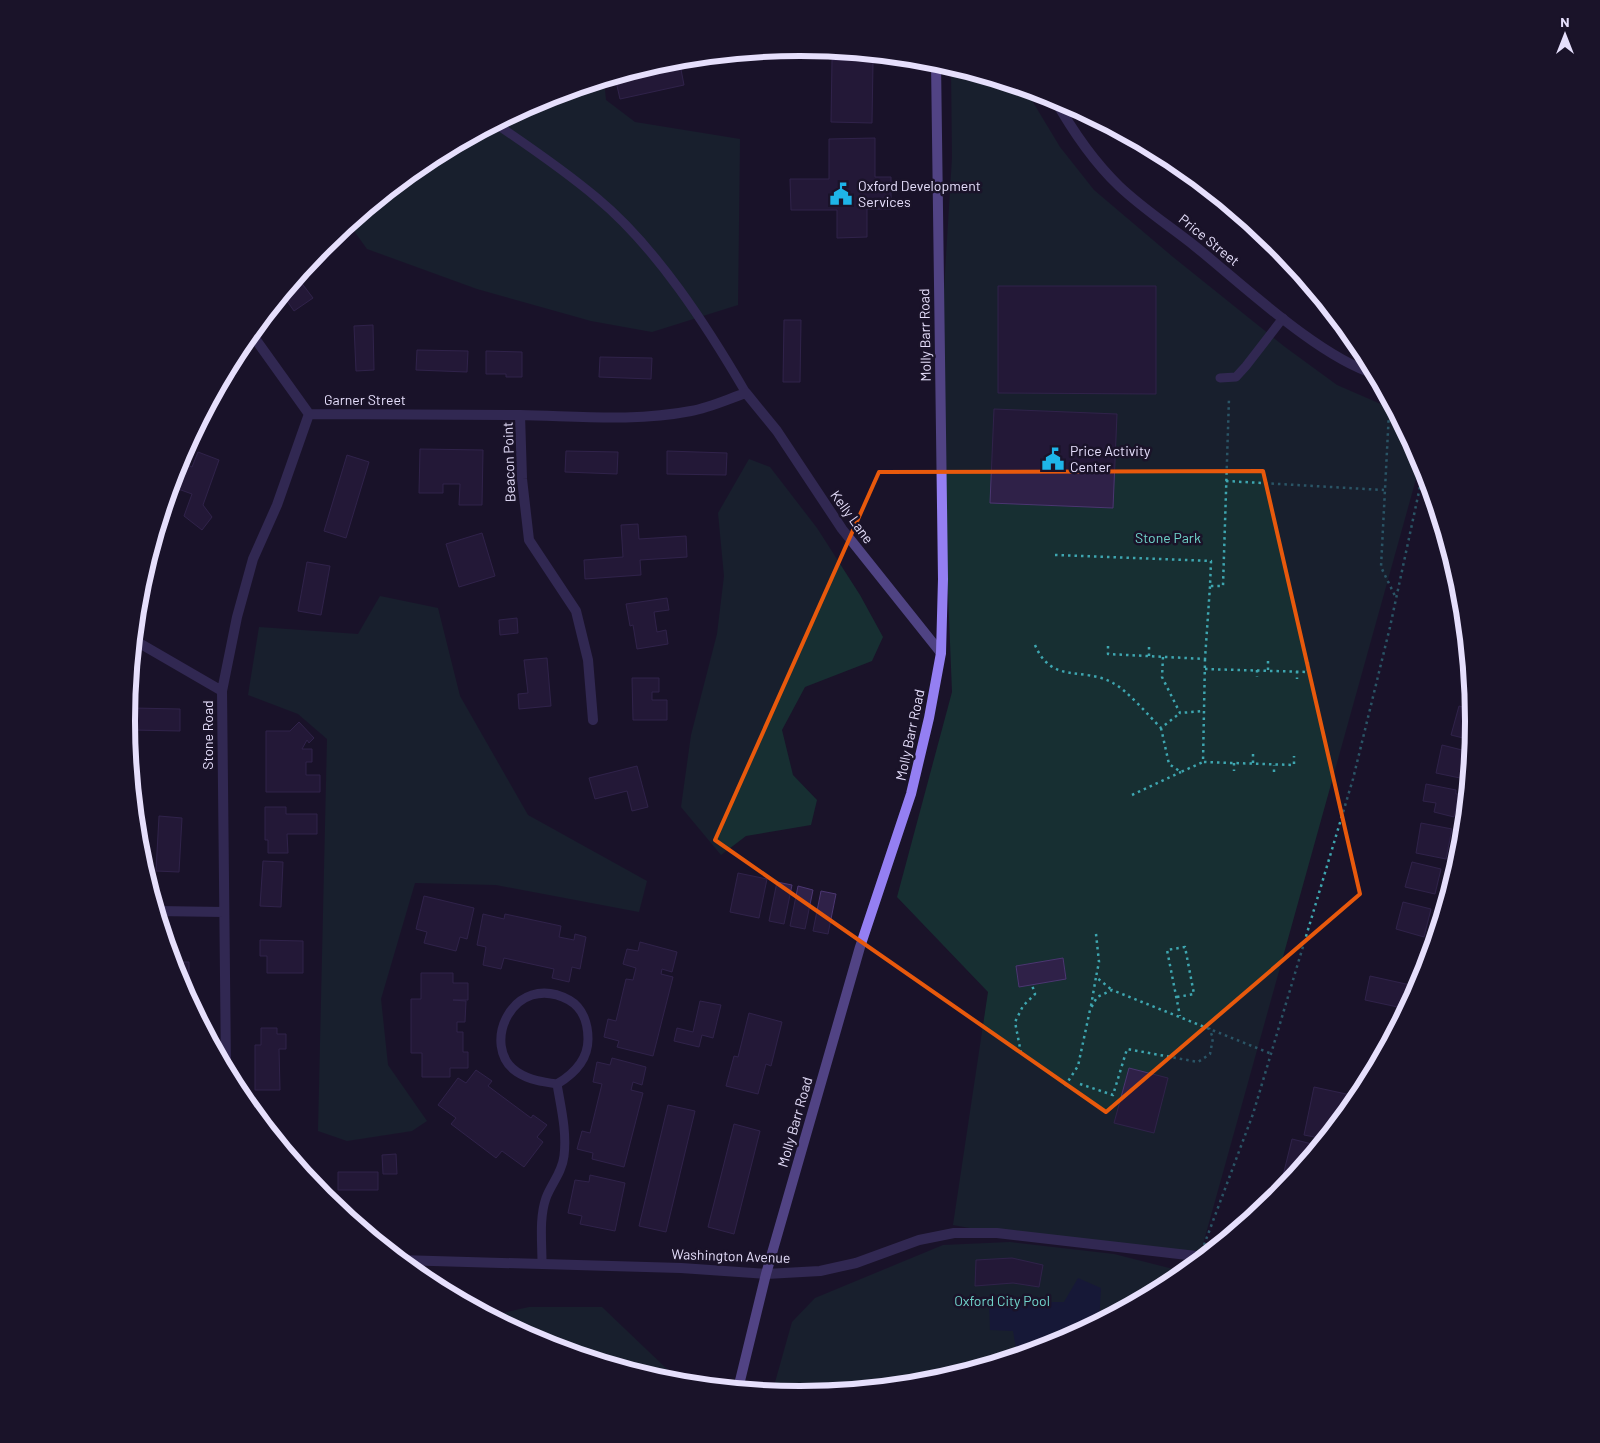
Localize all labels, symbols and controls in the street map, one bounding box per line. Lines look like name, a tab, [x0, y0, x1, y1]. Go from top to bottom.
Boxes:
north arrow	[1540, 10, 1590, 60]
text: N	[1560, 13, 1570, 30]
place label: Oxford Development Services	[858, 177, 981, 210]
public building icon: Oxford Development Services	[828, 181, 854, 207]
street label: Price Street	[1176, 210, 1243, 269]
street label: Molly Barr Road	[915, 288, 934, 382]
street label: Garner Street	[324, 391, 406, 408]
street label: Beacon Point	[499, 422, 518, 503]
place label: Price Activity Center	[1070, 442, 1151, 475]
public building icon: Price Activity Center	[1040, 446, 1066, 472]
street label: Kelly Lane	[827, 487, 877, 547]
park label: Stone Park	[1135, 529, 1201, 546]
street label: Molly Barr Road	[892, 688, 928, 782]
street label: Stone Road	[199, 700, 216, 770]
street label: Molly Barr Road	[774, 1075, 816, 1169]
street label: Washington Avenue	[671, 1245, 791, 1266]
park label: Oxford City Pool	[954, 1292, 1050, 1309]

